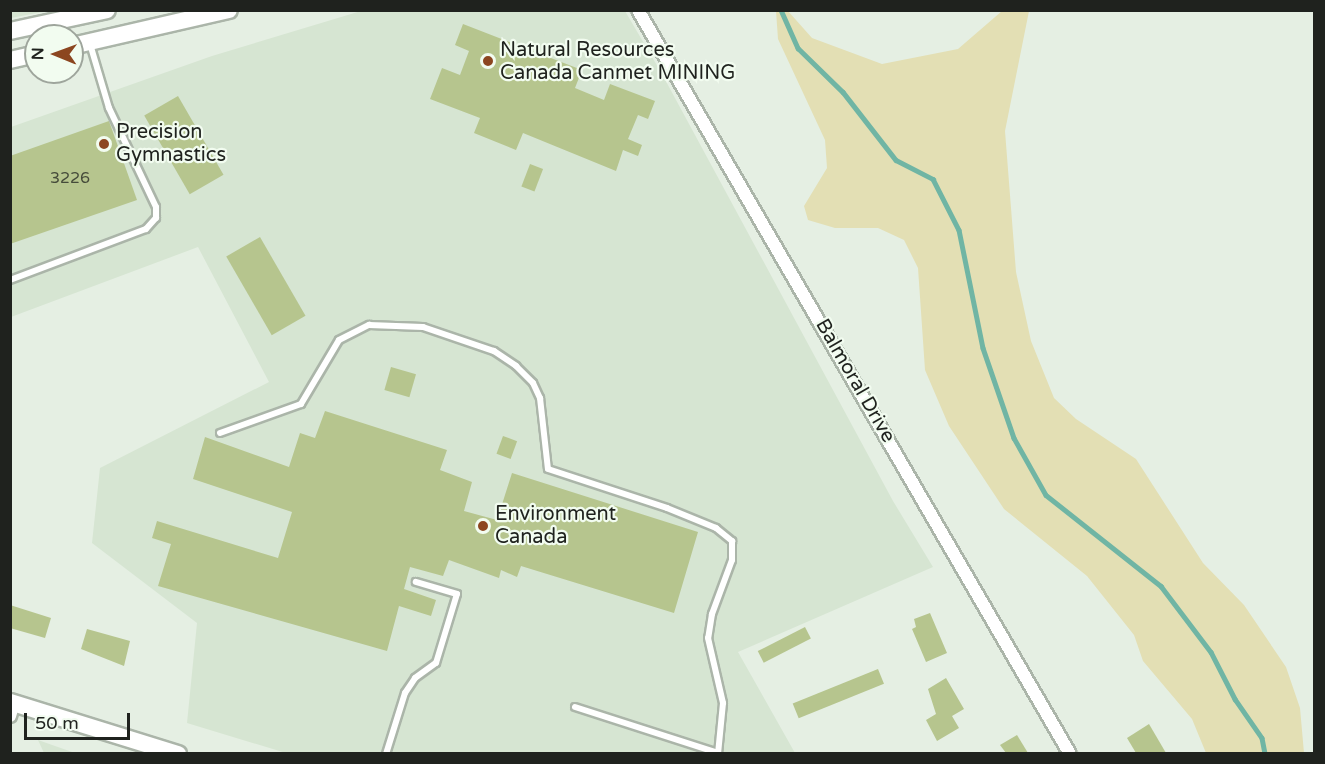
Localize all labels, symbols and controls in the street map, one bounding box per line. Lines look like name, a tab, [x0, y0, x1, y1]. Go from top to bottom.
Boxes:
north arrow	[24, 24, 84, 84]
place label: Natural Resources Canada Canmet MINING	[500, 38, 735, 85]
text: N	[28, 47, 48, 60]
marker: Natural Resources Canada Canmet MINING	[481, 54, 495, 68]
place label: Precision Gymnastics	[116, 120, 226, 167]
marker: Precision Gymnastics	[97, 137, 111, 151]
house number: 3226	[50, 168, 90, 188]
street label: Balmoral Drive	[810, 315, 900, 447]
place label: Environment Canada	[495, 502, 616, 549]
marker: Environment Canada	[476, 519, 490, 533]
scale bar	[27, 701, 134, 739]
text: 50 m	[35, 712, 79, 734]

